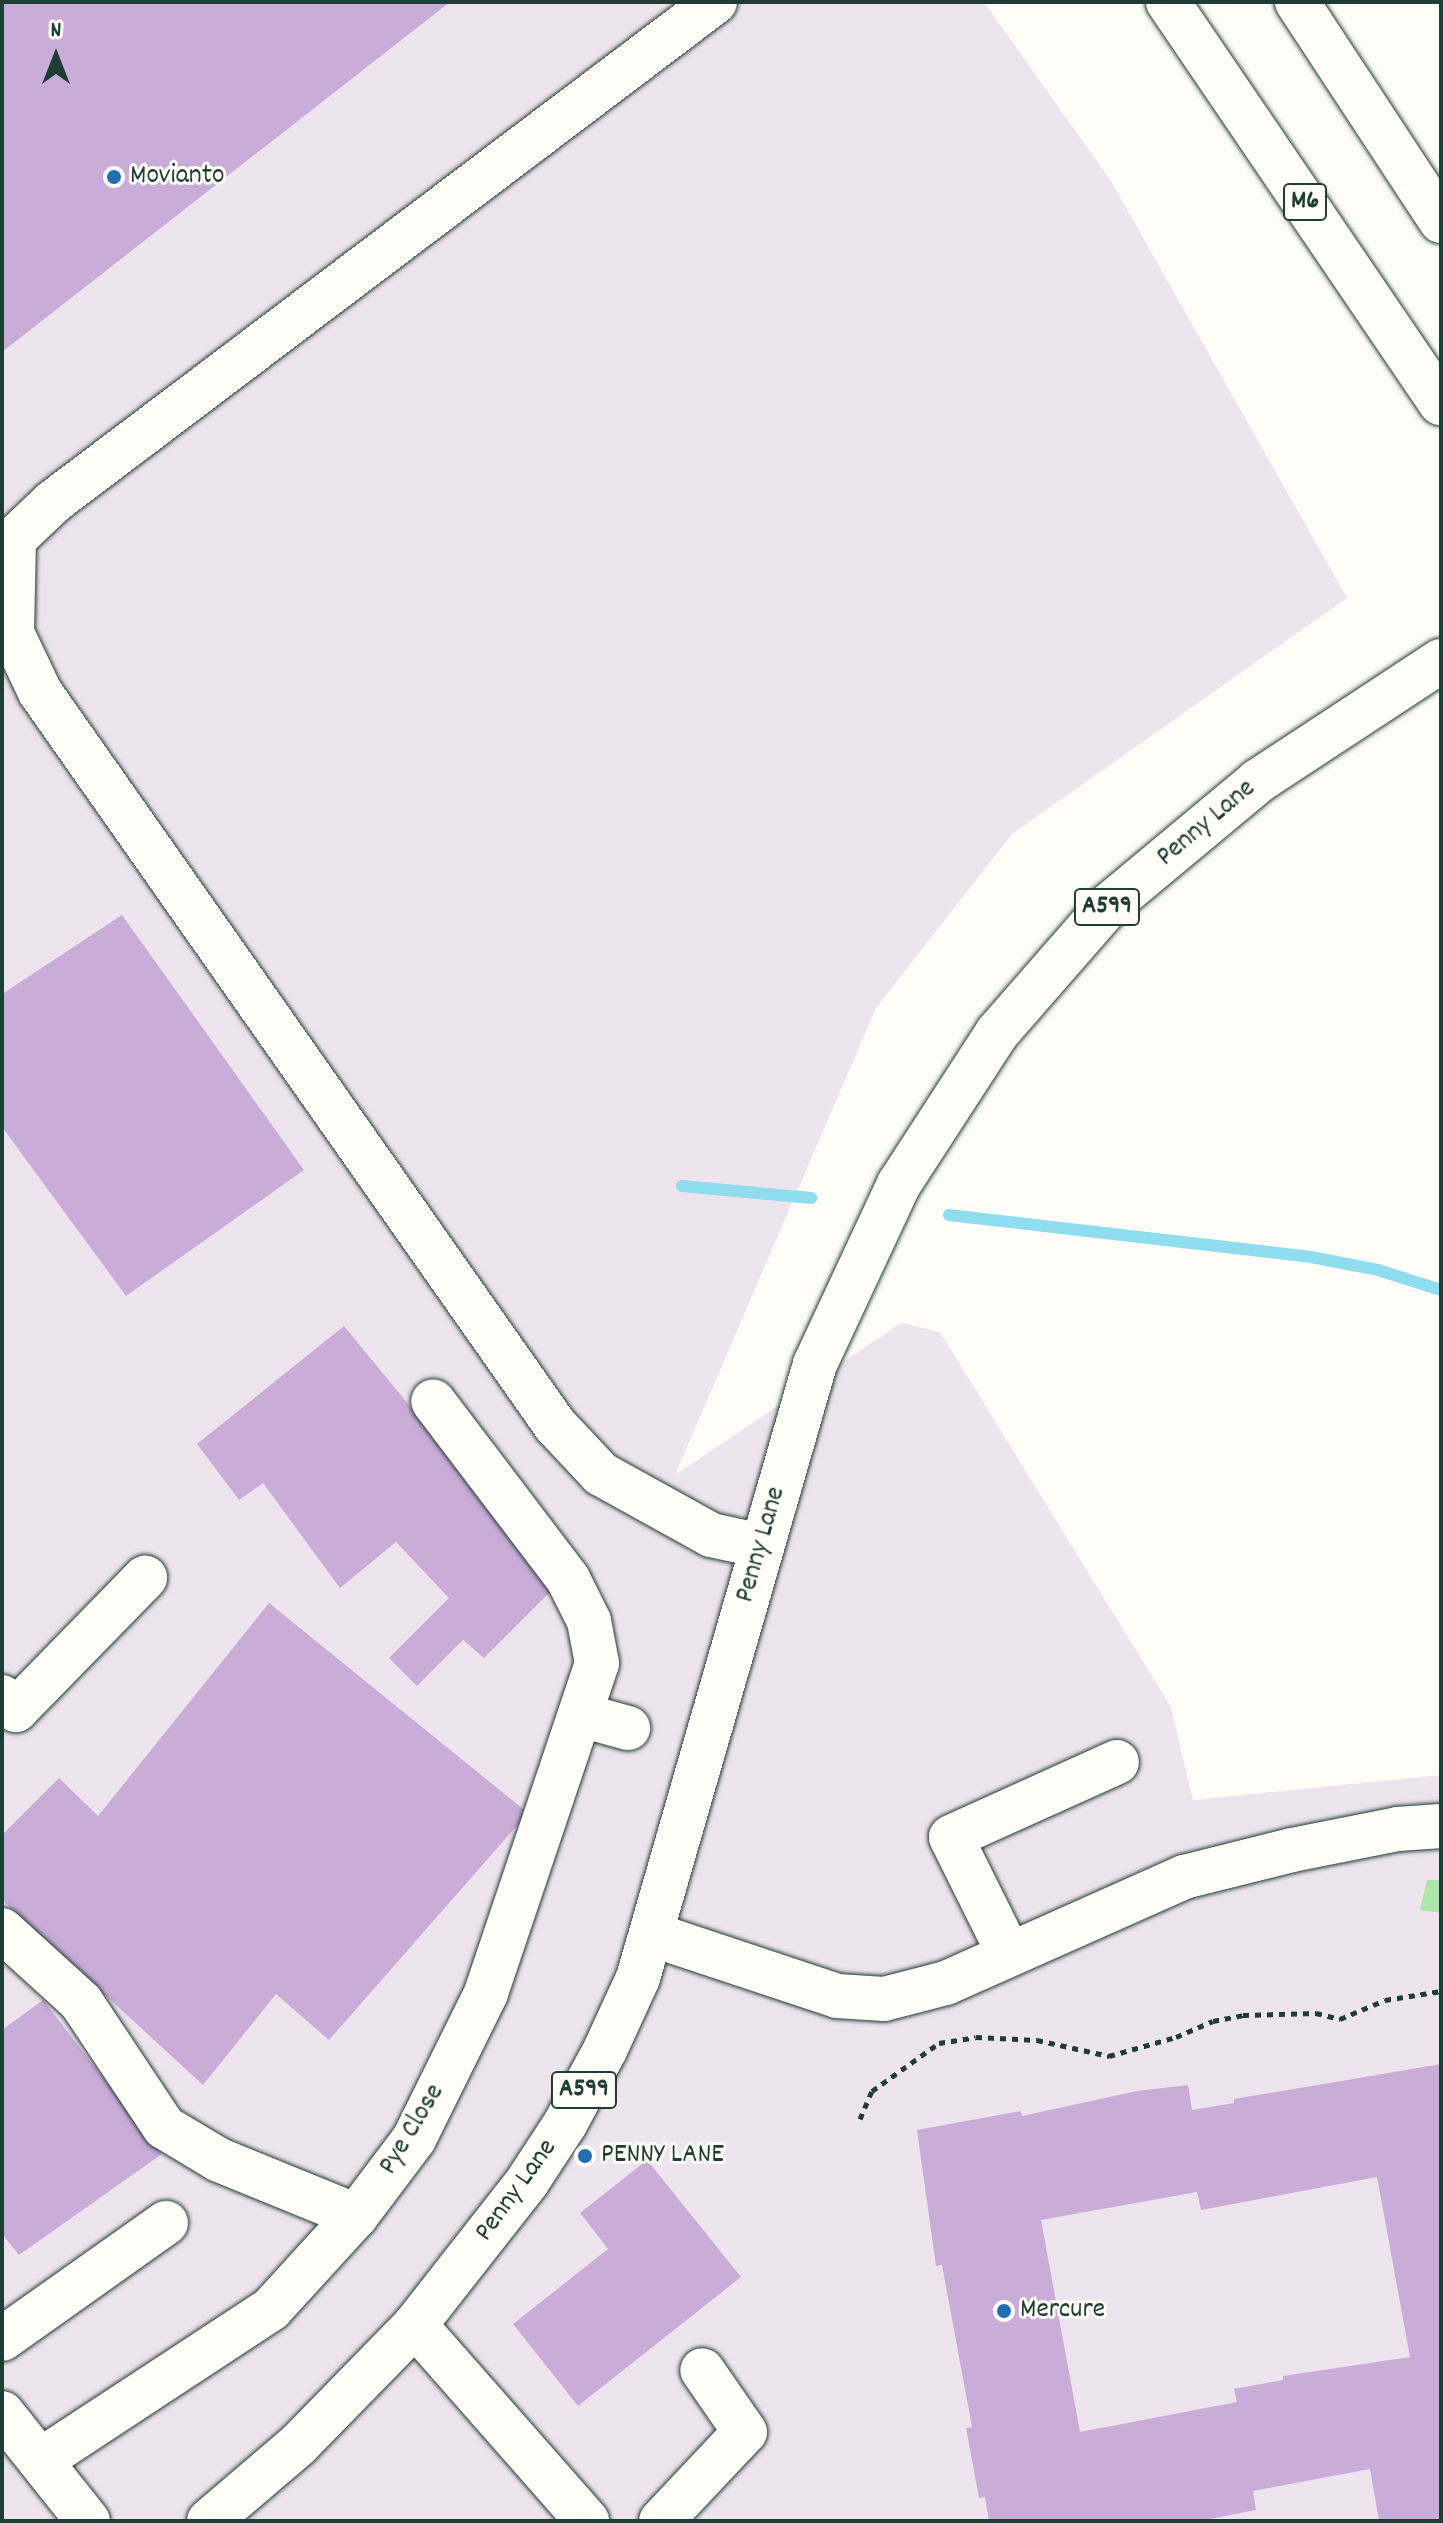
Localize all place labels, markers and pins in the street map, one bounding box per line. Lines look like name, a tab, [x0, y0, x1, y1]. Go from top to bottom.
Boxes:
place label: Movianto	[130, 160, 225, 194]
marker: Movianto	[105, 168, 123, 186]
place label: PENNY LANE	[601, 2139, 724, 2173]
marker: PENNY LANE	[576, 2147, 594, 2165]
place label: Mercure	[1020, 2294, 1105, 2328]
marker: Mercure	[995, 2302, 1013, 2320]

